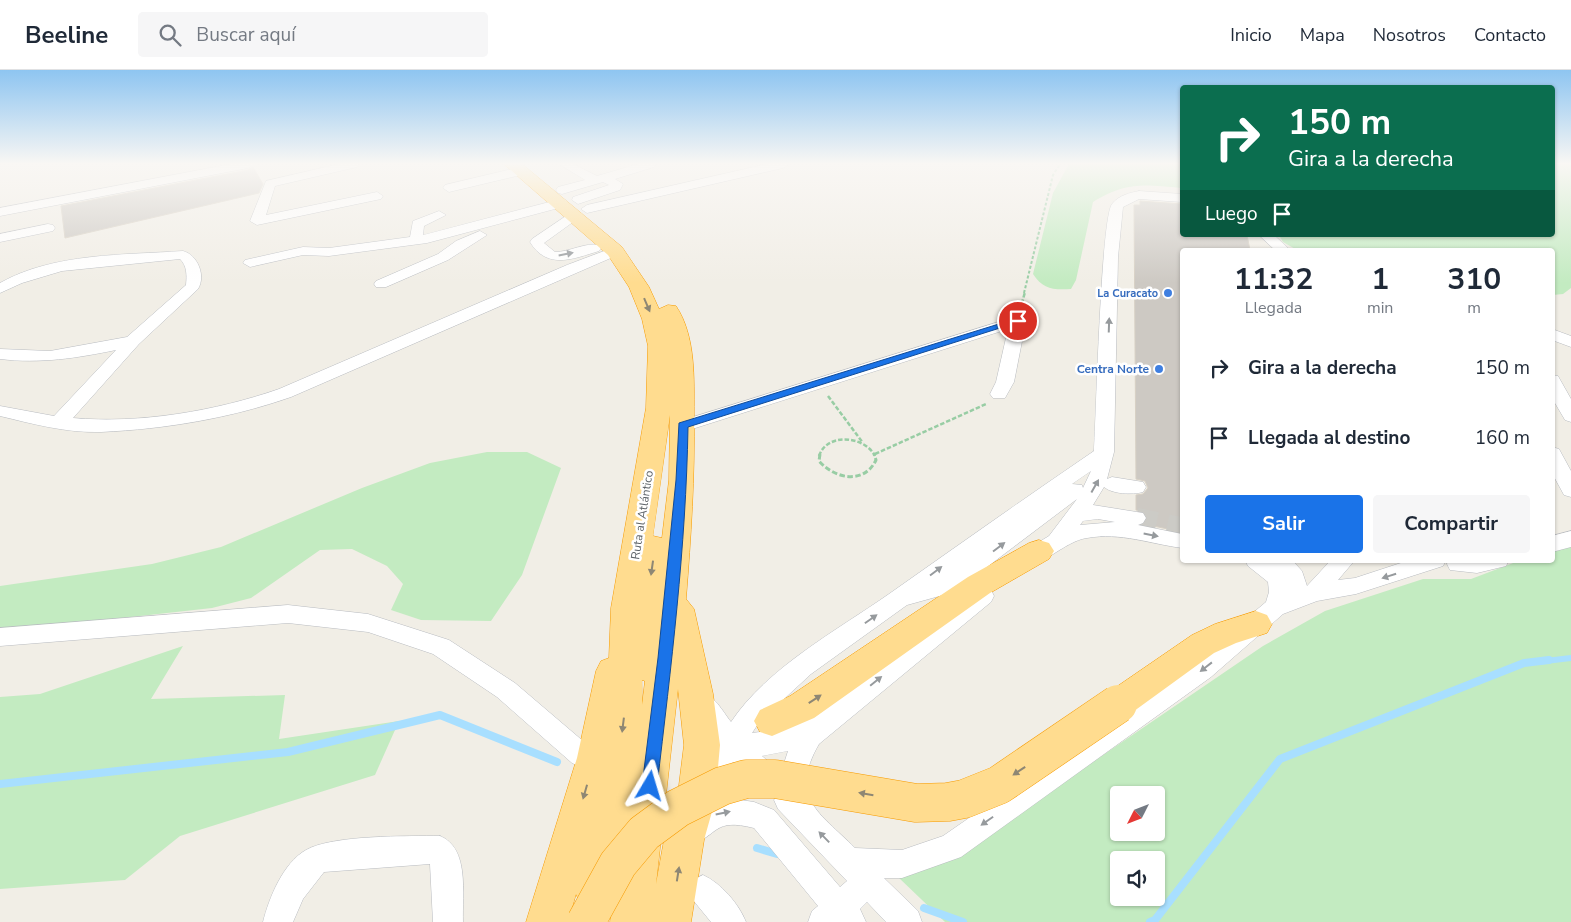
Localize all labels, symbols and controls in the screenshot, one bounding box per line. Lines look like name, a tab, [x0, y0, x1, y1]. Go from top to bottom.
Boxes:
search box	[138, 12, 488, 57]
text: Beeline	[25, 19, 108, 51]
icon: search	[156, 21, 184, 49]
text: Buscar aquí	[196, 22, 296, 48]
text: Inicio	[1230, 23, 1272, 47]
text: Mapa	[1300, 23, 1345, 47]
text: Nosotros	[1373, 23, 1446, 47]
text: Contacto	[1474, 23, 1546, 47]
text: 150 m	[1288, 99, 1391, 146]
icon: right	[1205, 105, 1270, 170]
text: Gira a la derecha	[1288, 144, 1454, 174]
icon: arrive	[1268, 200, 1296, 228]
text: Luego	[1205, 201, 1258, 227]
one-way arrow	[558, 250, 574, 258]
text: 11:32	[1234, 259, 1313, 300]
text: 1	[1371, 259, 1389, 300]
text: 310	[1447, 259, 1501, 300]
place label: La Curacato	[1097, 286, 1158, 301]
marker: La Curacato	[1162, 287, 1174, 299]
text: Llegada	[1245, 297, 1302, 319]
text: min	[1367, 297, 1393, 319]
text: m	[1467, 297, 1481, 319]
one-way arrow	[643, 298, 651, 312]
pin	[997, 300, 1039, 342]
icon: arrive	[1004, 307, 1032, 335]
one-way arrow	[1105, 317, 1113, 333]
icon: right	[1205, 354, 1233, 382]
text: Gira a la derecha	[1248, 355, 1397, 381]
text: 150 m	[1475, 355, 1530, 381]
place label: Centra Norte	[1077, 361, 1149, 377]
marker: Centra Norte	[1153, 363, 1165, 375]
icon: arrive	[1205, 424, 1233, 452]
text: Llegada al destino	[1248, 425, 1410, 451]
text: 160 m	[1475, 425, 1530, 451]
street label: Ruta al Atlántico	[627, 469, 657, 561]
one-way arrow	[1091, 478, 1099, 493]
button: Salir	[1205, 495, 1363, 553]
button: Compartir	[1373, 495, 1530, 553]
one-way arrow	[1144, 531, 1160, 539]
one-way arrow	[992, 541, 1005, 552]
one-way arrow	[648, 561, 656, 577]
one-way arrow	[929, 566, 943, 576]
one-way arrow	[1382, 573, 1397, 580]
one-way arrow	[864, 614, 878, 624]
one-way arrow	[1200, 661, 1213, 672]
one-way arrow	[870, 676, 883, 687]
one-way arrow	[808, 694, 822, 704]
one-way arrow	[619, 717, 627, 733]
position arrow	[623, 759, 675, 811]
one-way arrow	[1012, 766, 1026, 776]
one-way arrow	[580, 785, 588, 800]
north arrow	[1110, 786, 1165, 841]
map controls	[1110, 786, 1165, 906]
one-way arrow	[857, 790, 873, 798]
one-way arrow	[715, 809, 730, 817]
one-way arrow	[980, 816, 994, 826]
one-way arrow	[818, 831, 830, 843]
button: sound	[1110, 851, 1165, 906]
one-way arrow	[674, 866, 682, 882]

